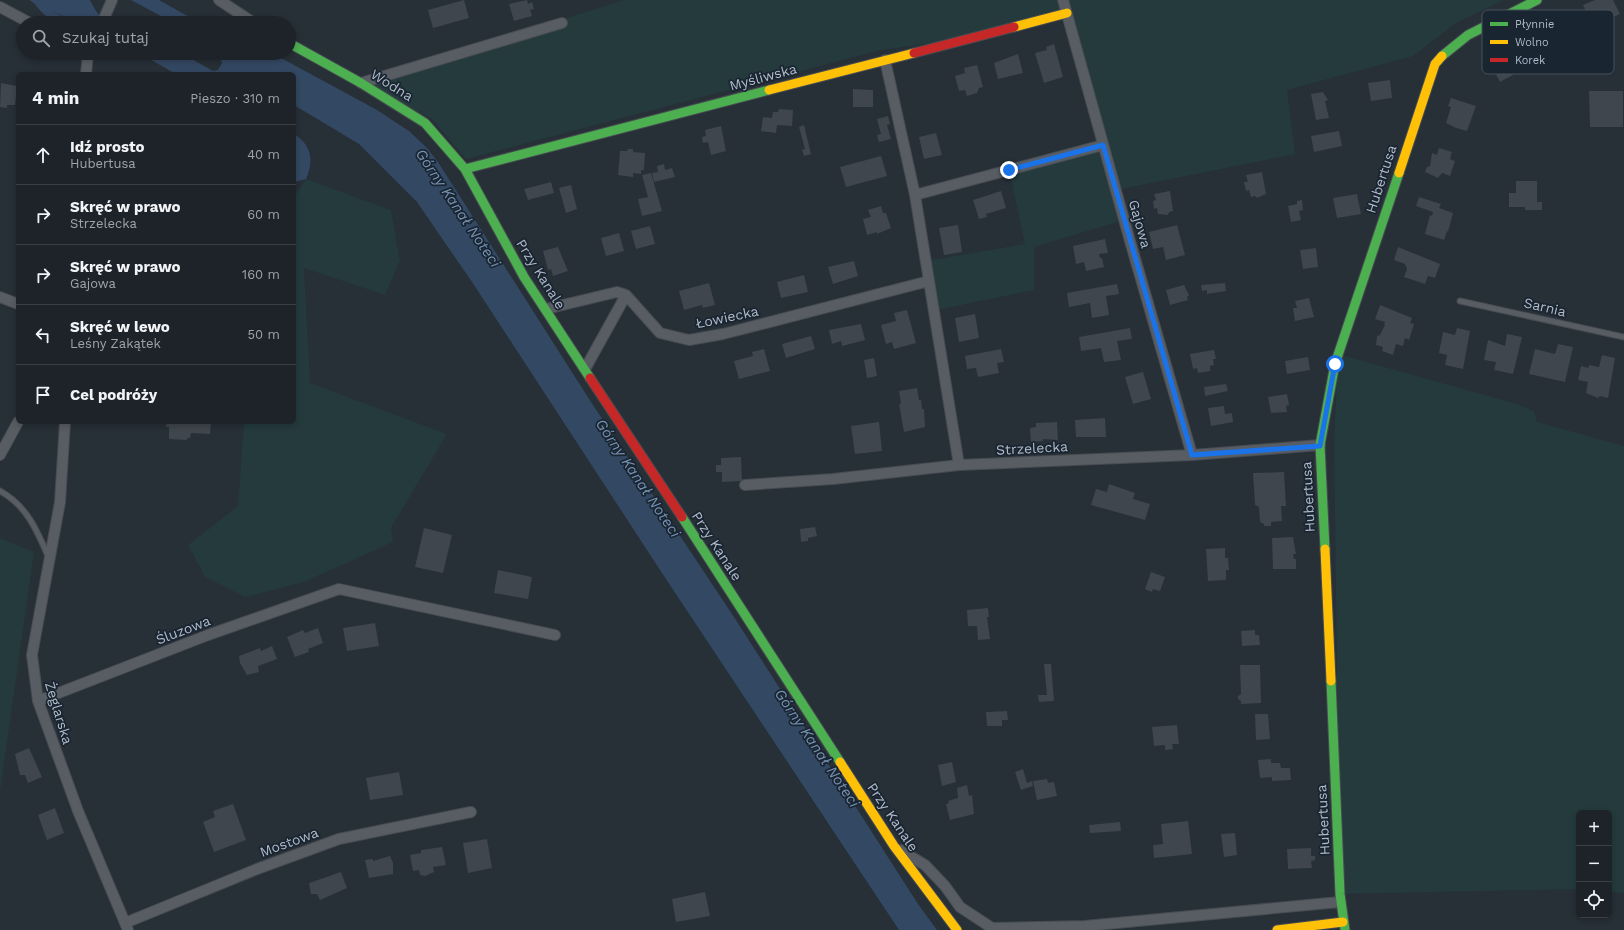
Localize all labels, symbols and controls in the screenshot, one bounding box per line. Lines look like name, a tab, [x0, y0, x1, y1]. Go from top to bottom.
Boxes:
legend	[1482, 10, 1614, 74]
search box	[16, 16, 296, 60]
text: Płynnie	[1515, 18, 1554, 31]
icon: search	[30, 27, 52, 49]
text: Szukaj tutaj	[62, 29, 149, 47]
text: Wolno	[1515, 36, 1549, 49]
text: Korek	[1515, 54, 1545, 67]
street label: Myśliwska	[728, 60, 798, 94]
street label: Wodna	[368, 66, 416, 104]
text: 4 min	[32, 88, 79, 108]
text: Pieszo · 310 m	[190, 91, 280, 106]
text: Idź prosto	[70, 138, 144, 156]
street label: Hubertusa	[1362, 143, 1400, 215]
icon: ahead	[32, 144, 54, 166]
water label: Górny Kanał Noteci	[412, 145, 505, 272]
text: 40 m	[247, 147, 280, 162]
text: Hubertusa	[70, 156, 136, 171]
route end	[1000, 161, 1018, 179]
text: Skręć w prawo	[70, 198, 180, 216]
street label: Gajowa	[1125, 198, 1155, 250]
icon: right	[32, 204, 54, 226]
text: 60 m	[247, 207, 280, 222]
text: Strzelecka	[70, 216, 137, 231]
street label: Przy Kanale	[513, 236, 569, 312]
text: Skręć w prawo	[70, 258, 180, 276]
icon: right	[32, 264, 54, 286]
text: 160 m	[242, 267, 280, 282]
text: Gajowa	[70, 276, 116, 291]
street label: Sarnia	[1522, 294, 1568, 320]
street label: Łowiecka	[694, 303, 760, 331]
text: Skręć w lewo	[70, 318, 170, 336]
icon: left	[32, 324, 54, 346]
text: 50 m	[248, 327, 280, 342]
text: Leśny Zakątek	[70, 336, 161, 351]
route start	[1326, 355, 1344, 373]
icon: arrive	[32, 384, 54, 406]
text: Cel podróży	[70, 386, 157, 404]
water label: Górny Kanał Noteci	[592, 415, 685, 542]
street label: Strzelecka	[996, 438, 1068, 458]
street label: Hubertusa	[1298, 461, 1318, 533]
street label: Przy Kanale	[689, 508, 745, 584]
street label: Śluzowa	[154, 612, 212, 648]
street label: Żeglarska	[42, 680, 76, 746]
water label: Górny Kanał Noteci	[771, 685, 864, 812]
street label: Przy Kanale	[864, 780, 922, 854]
street label: Hubertusa	[1313, 784, 1333, 856]
map controls	[1576, 810, 1612, 918]
button: +	[1576, 810, 1612, 846]
street label: Mostowa	[258, 824, 321, 860]
button: −	[1576, 846, 1612, 882]
button: locate	[1576, 882, 1612, 918]

